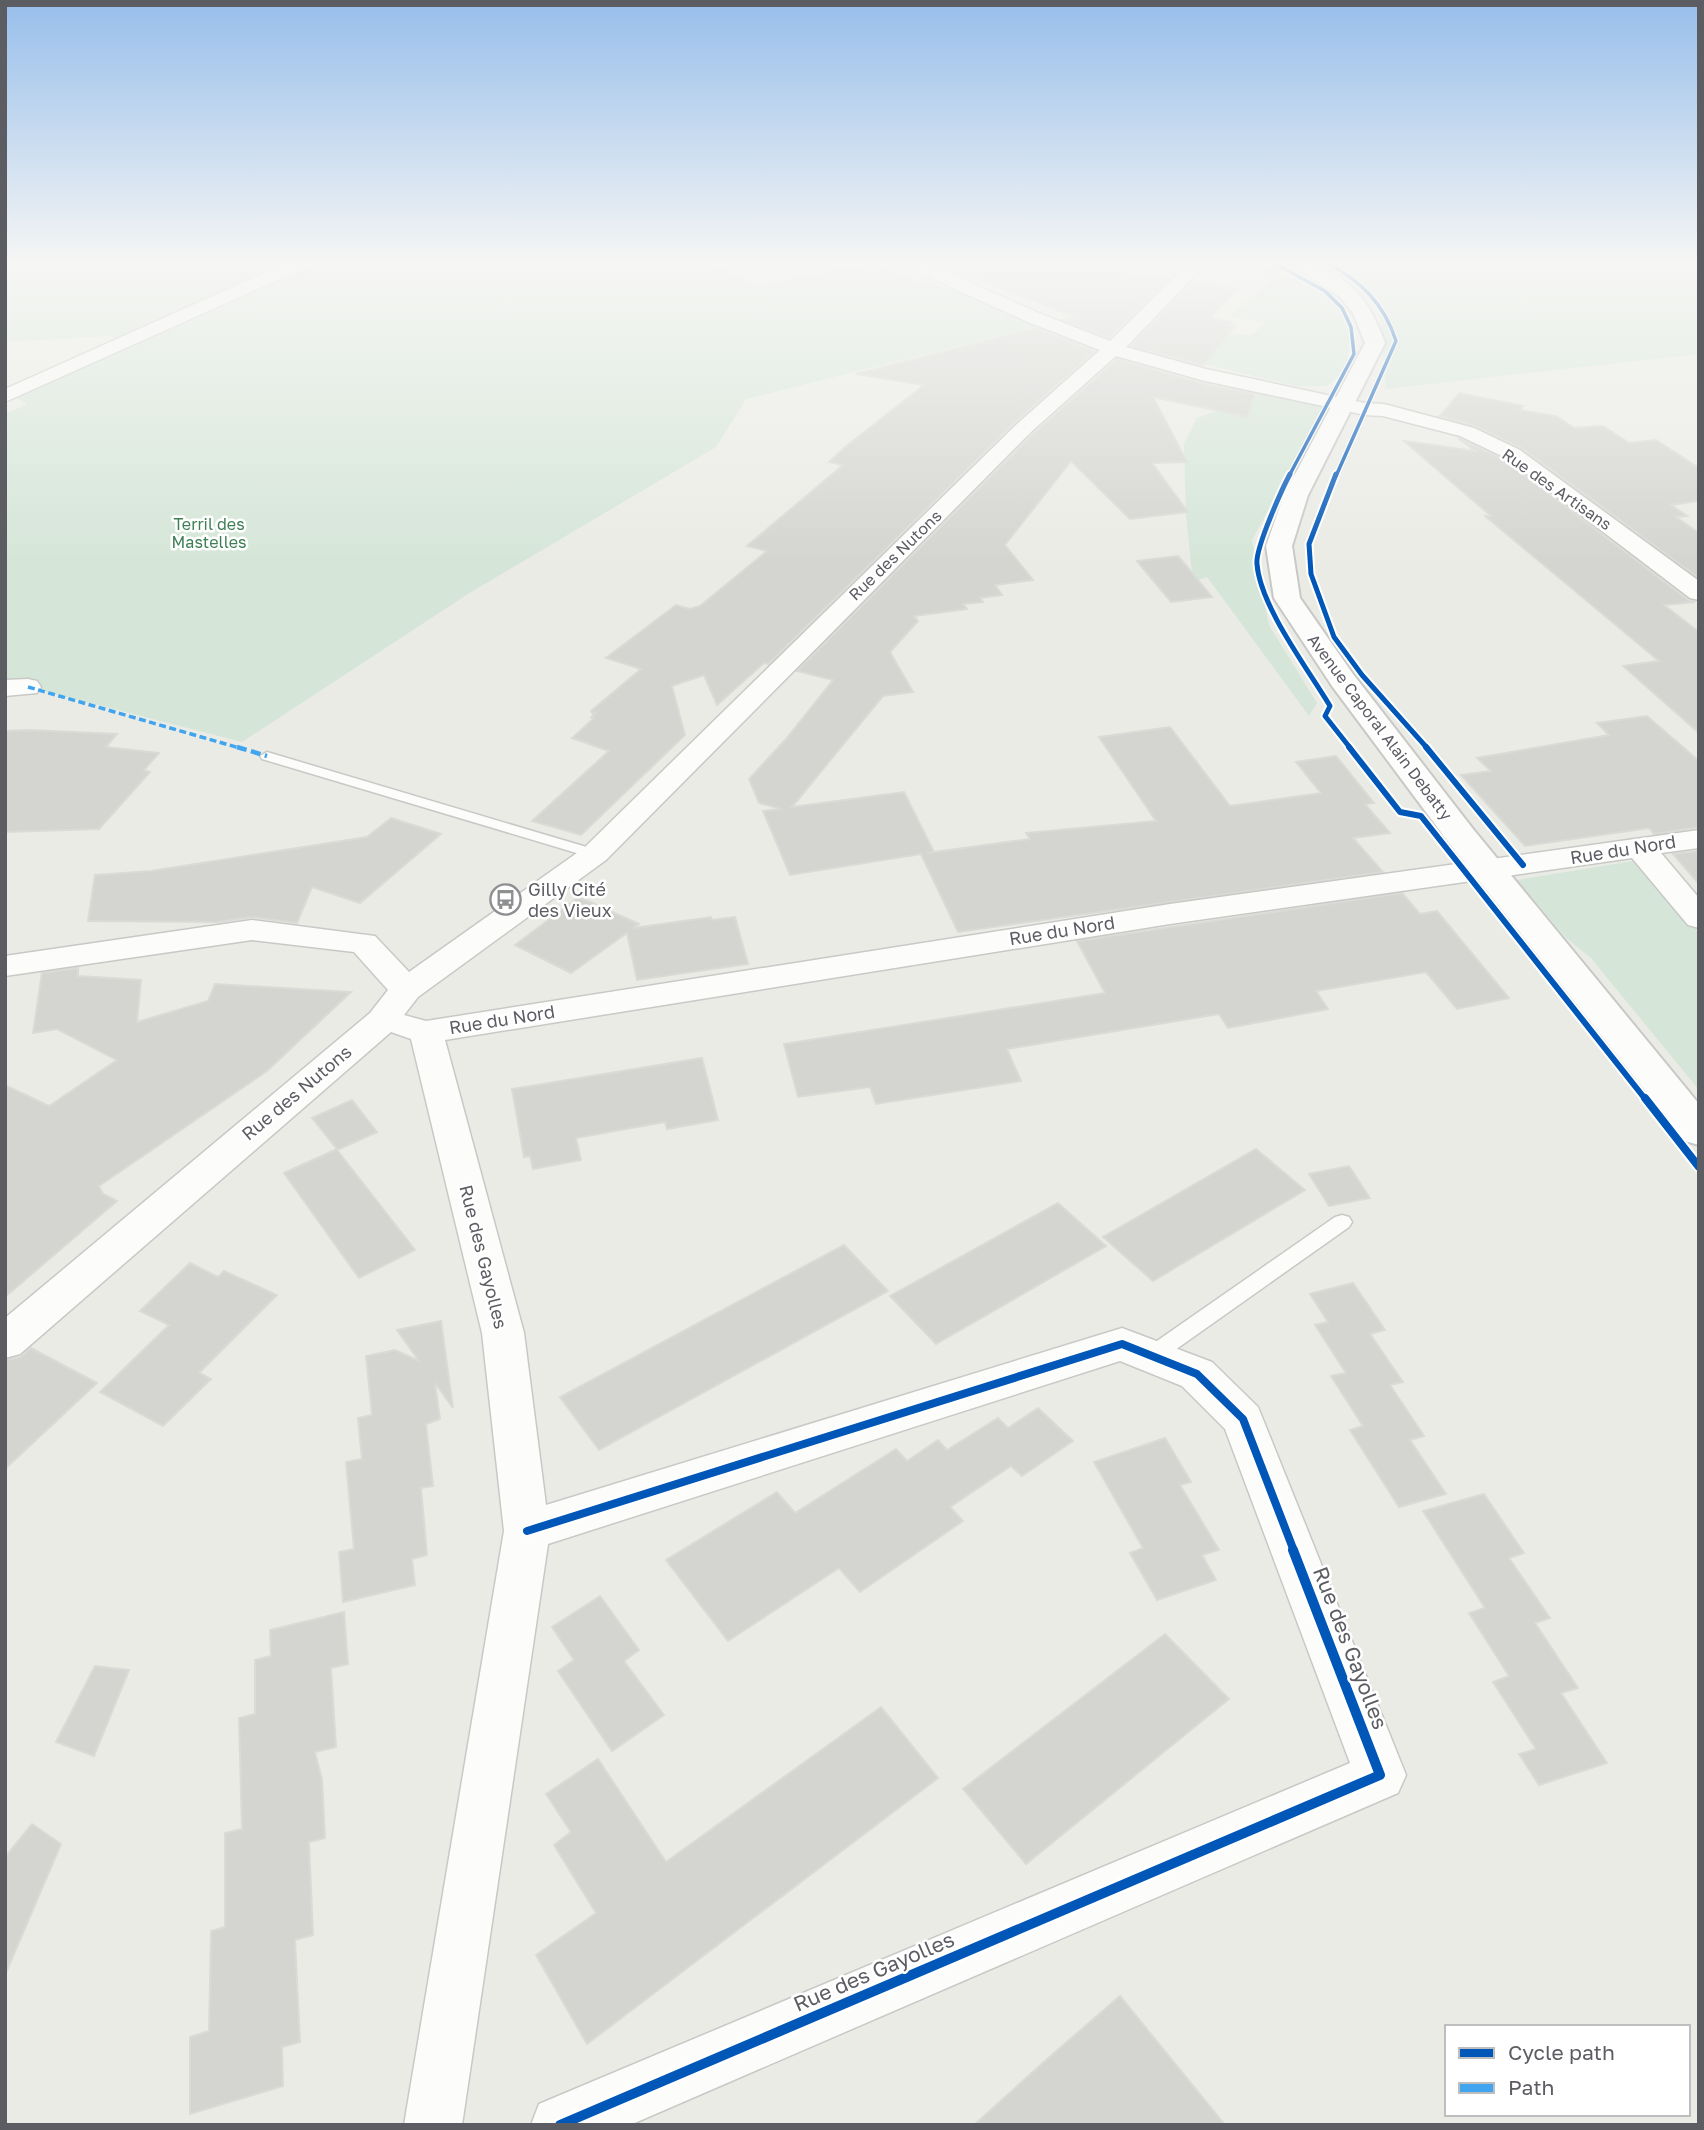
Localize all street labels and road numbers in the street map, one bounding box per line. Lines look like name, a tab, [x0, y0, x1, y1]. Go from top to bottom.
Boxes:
street label: Rue des Artisans	[1498, 444, 1616, 534]
street label: Rue des Nutons	[844, 506, 946, 604]
street label: Avenue Caporal Alain Debatty	[1303, 630, 1457, 824]
street label: Rue du Nord	[1568, 830, 1677, 868]
street label: Rue du Nord	[1007, 911, 1116, 949]
street label: Rue du Nord	[447, 1000, 556, 1038]
street label: Rue des Nutons	[237, 1040, 356, 1145]
street label: Rue des Gayolles	[455, 1182, 512, 1331]
street label: Rue des Gayolles	[1308, 1563, 1394, 1733]
street label: Rue des Gayolles	[789, 1925, 958, 2017]

